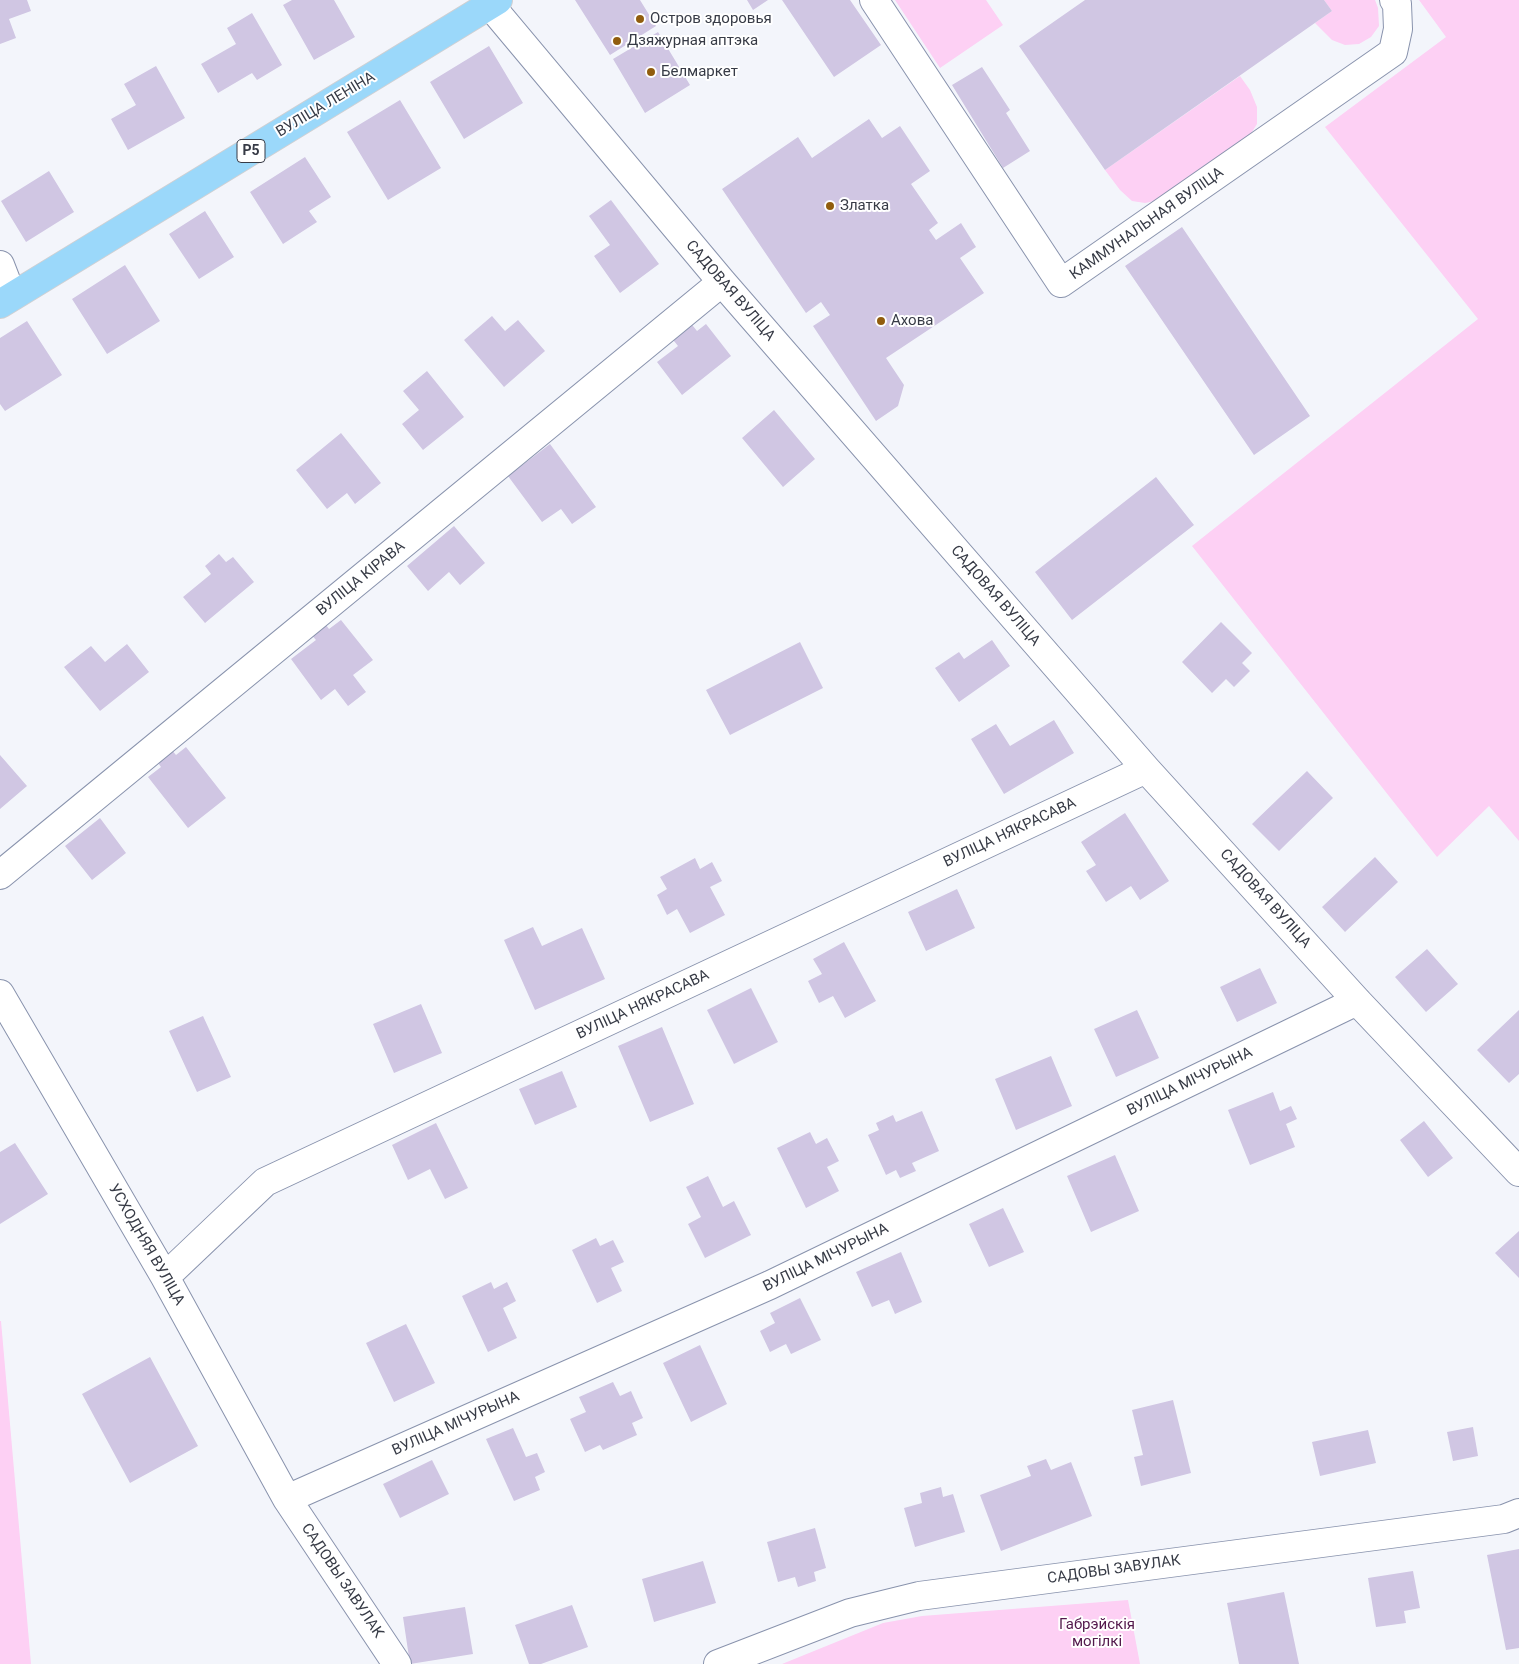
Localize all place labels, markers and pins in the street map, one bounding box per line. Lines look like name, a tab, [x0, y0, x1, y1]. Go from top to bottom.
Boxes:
place label: Остров здоровья	[650, 10, 772, 28]
marker: Остров здоровья	[634, 13, 646, 25]
place label: Дзяжурная аптэка	[627, 32, 758, 50]
marker: Дзяжурная аптэка	[611, 35, 623, 47]
place label: Белмаркет	[661, 63, 738, 81]
marker: Белмаркет	[645, 66, 657, 78]
place label: Златка	[840, 197, 889, 215]
marker: Златка	[824, 200, 836, 212]
place label: Ахова	[891, 312, 933, 330]
marker: Ахова	[875, 315, 887, 327]

